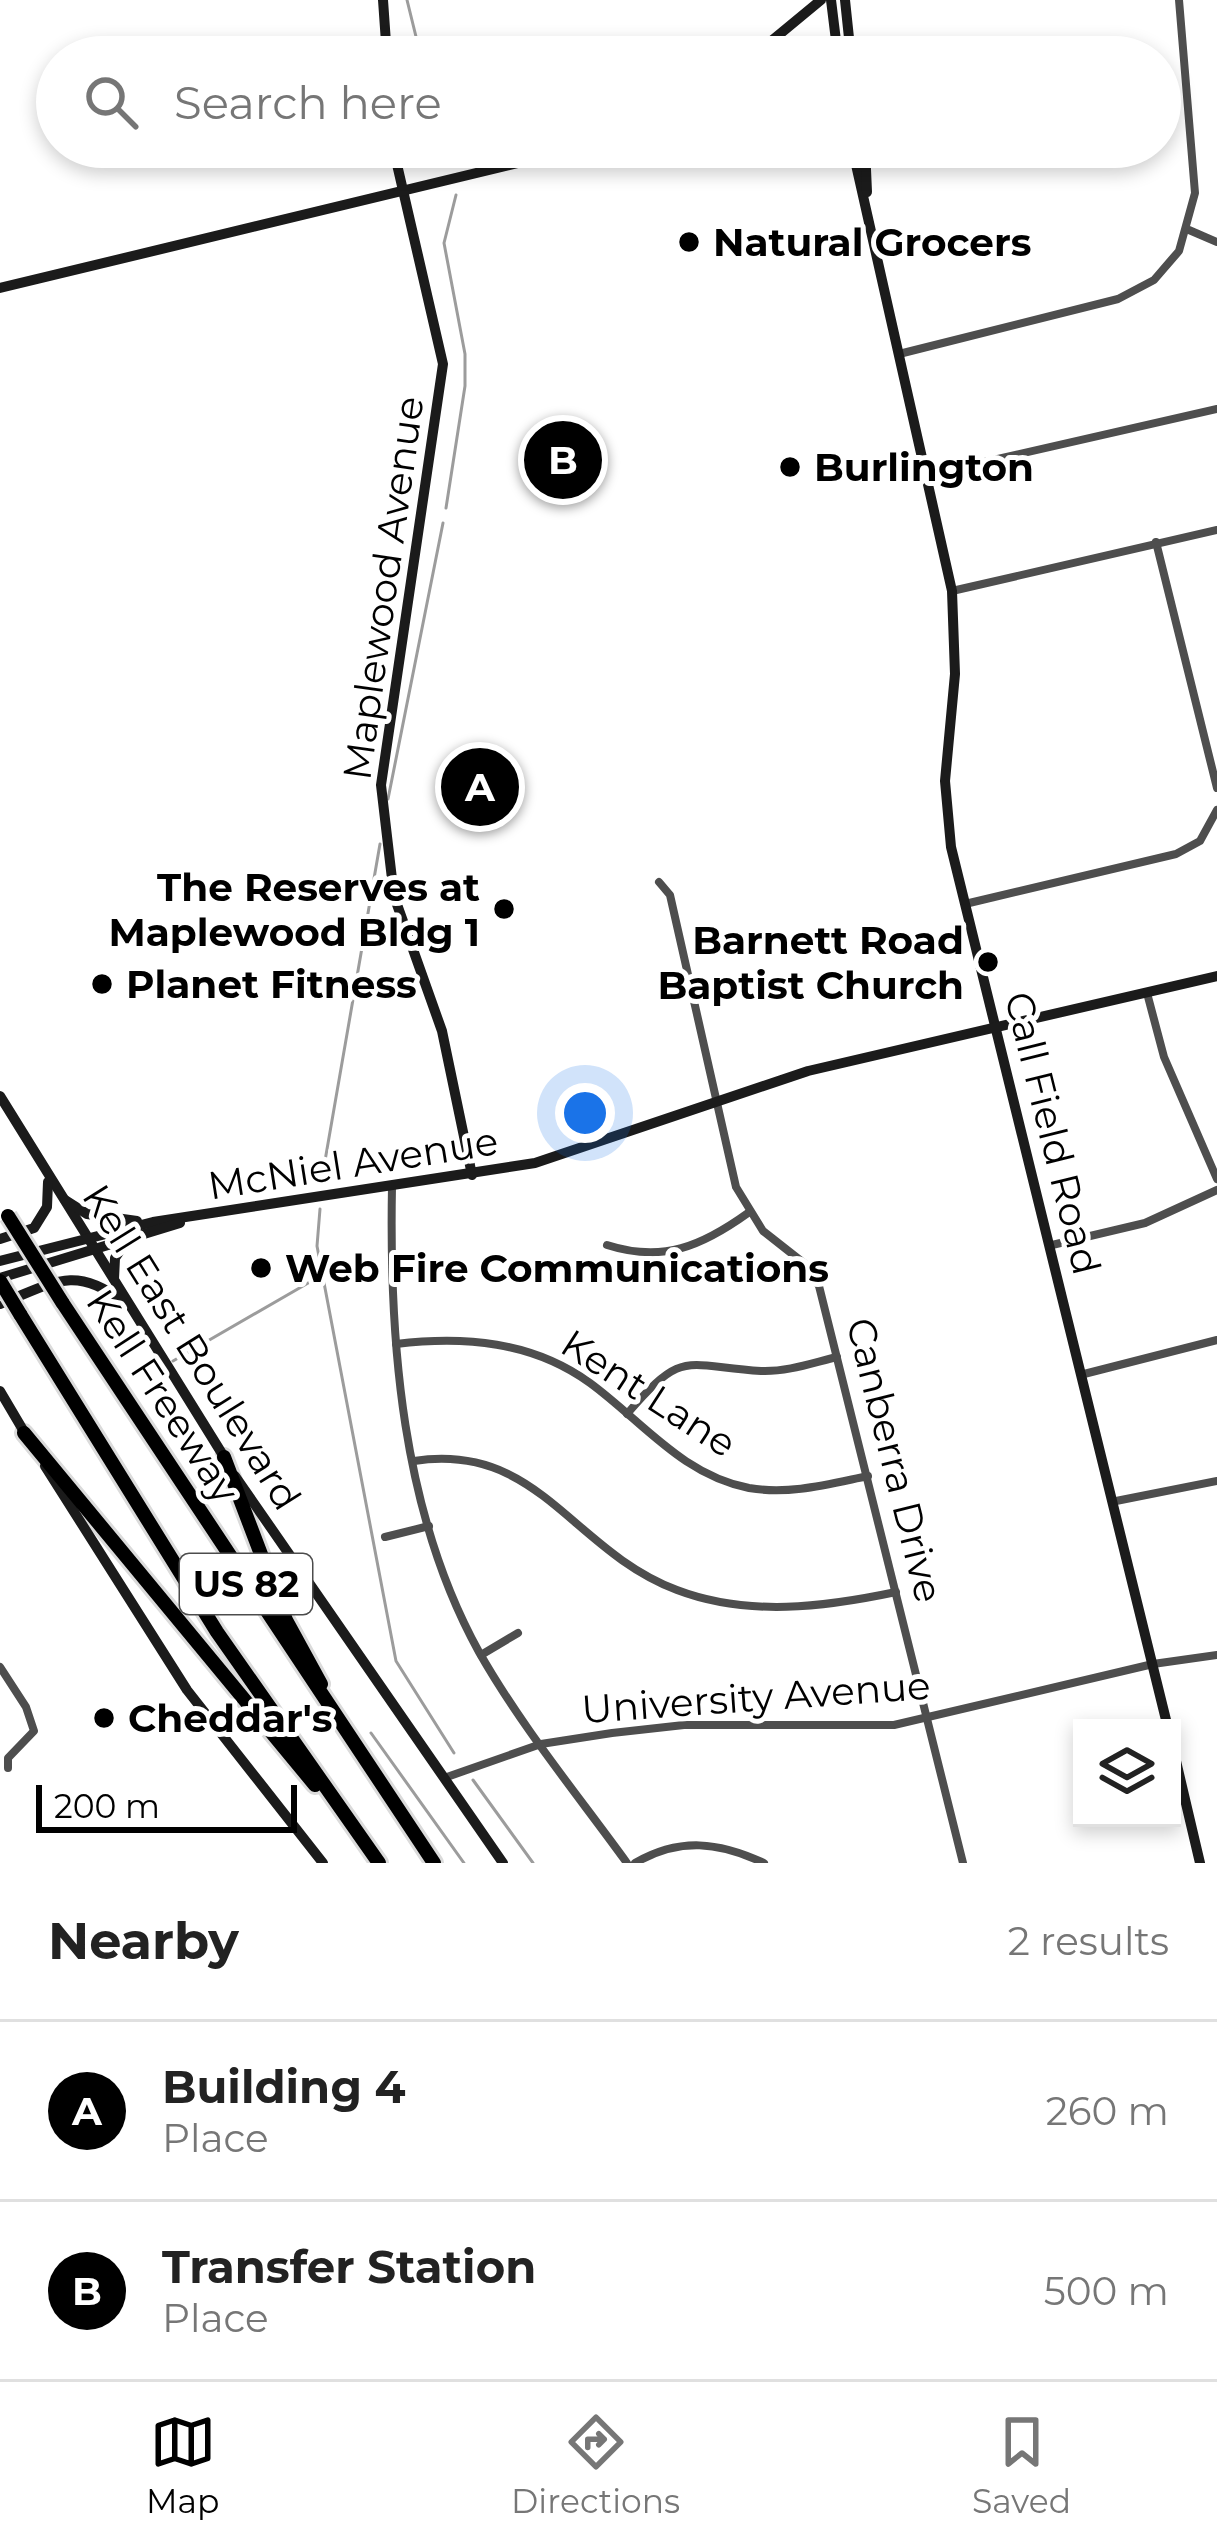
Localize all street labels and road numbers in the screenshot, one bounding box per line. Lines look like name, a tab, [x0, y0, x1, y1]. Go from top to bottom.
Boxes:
street label: Maplewood Avenue	[332, 393, 434, 783]
street label: Call Field Road	[995, 987, 1111, 1279]
street label: McNiel Avenue	[205, 1116, 501, 1210]
street label: Kell East Boulevard	[73, 1176, 311, 1518]
street label: Kell Freeway	[76, 1280, 250, 1512]
street label: Canberra Drive	[836, 1313, 954, 1607]
street label: Kent Lane	[553, 1319, 745, 1467]
road number: US 82	[180, 1554, 312, 1614]
street label: University Avenue	[580, 1661, 932, 1733]

